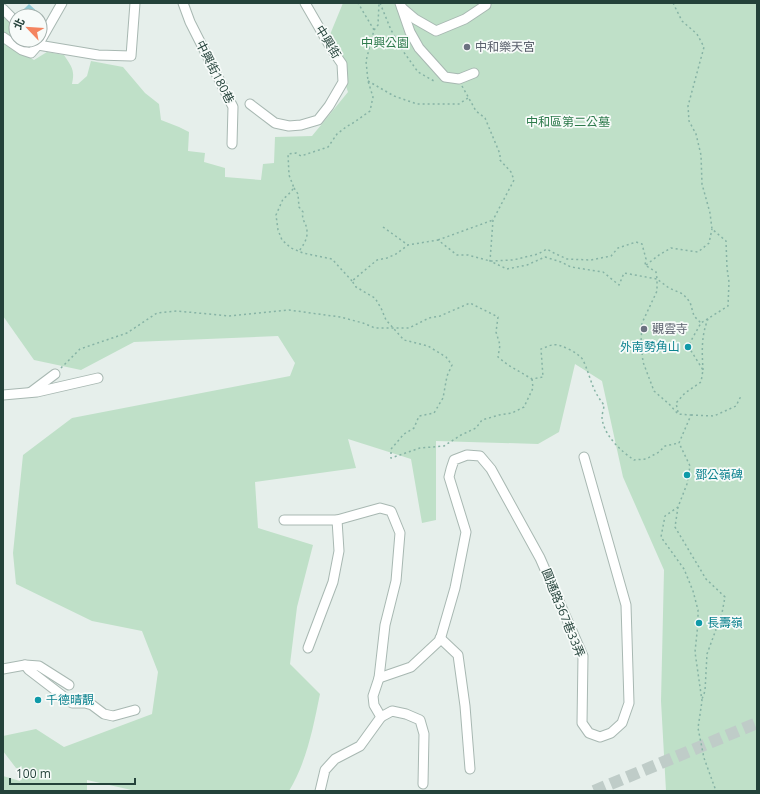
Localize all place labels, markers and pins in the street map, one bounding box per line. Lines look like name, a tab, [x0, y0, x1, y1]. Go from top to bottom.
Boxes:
place label: 中和樂天宮	[475, 38, 535, 55]
marker: 中和樂天宮	[462, 42, 472, 52]
place label: 觀雲寺	[652, 320, 688, 337]
marker: 觀雲寺	[639, 324, 649, 334]
place label: 外南勢角山	[620, 338, 680, 355]
marker: 外南勢角山	[683, 342, 693, 352]
place label: 鄧公嶺碑	[695, 466, 743, 483]
marker: 鄧公嶺碑	[682, 470, 692, 480]
place label: 長壽嶺	[707, 614, 743, 631]
marker: 長壽嶺	[694, 618, 704, 628]
place label: 千德晴靚	[46, 691, 94, 708]
marker: 千德晴靚	[33, 695, 43, 705]

